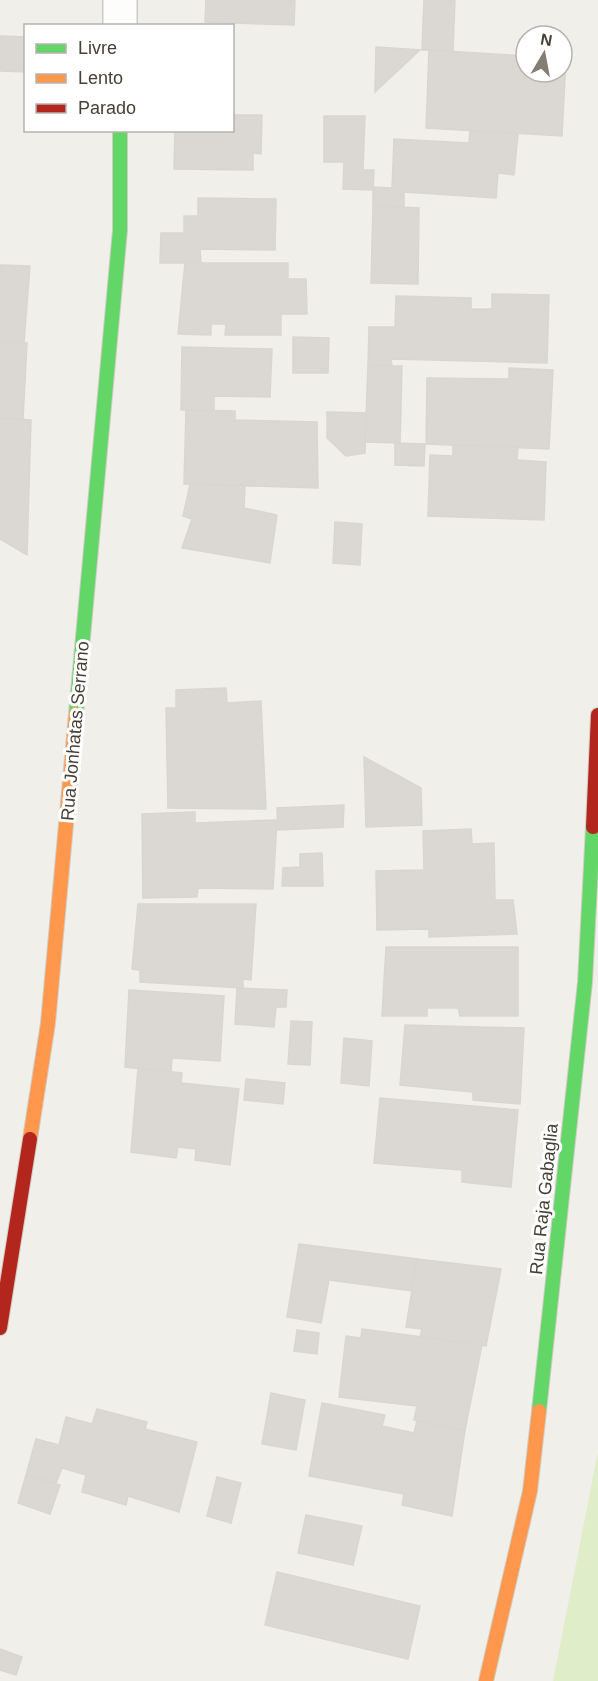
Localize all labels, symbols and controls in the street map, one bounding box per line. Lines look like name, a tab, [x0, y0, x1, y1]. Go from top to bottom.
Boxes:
legend	[24, 24, 234, 132]
north arrow	[514, 24, 574, 84]
text: N	[539, 30, 554, 49]
text: Livre	[78, 38, 117, 58]
text: Lento	[78, 68, 123, 88]
text: Parado	[78, 98, 136, 118]
street label: Rua Jonhatas Serrano	[57, 640, 93, 822]
street label: Rua Raja Gabaglia	[526, 1121, 562, 1276]

